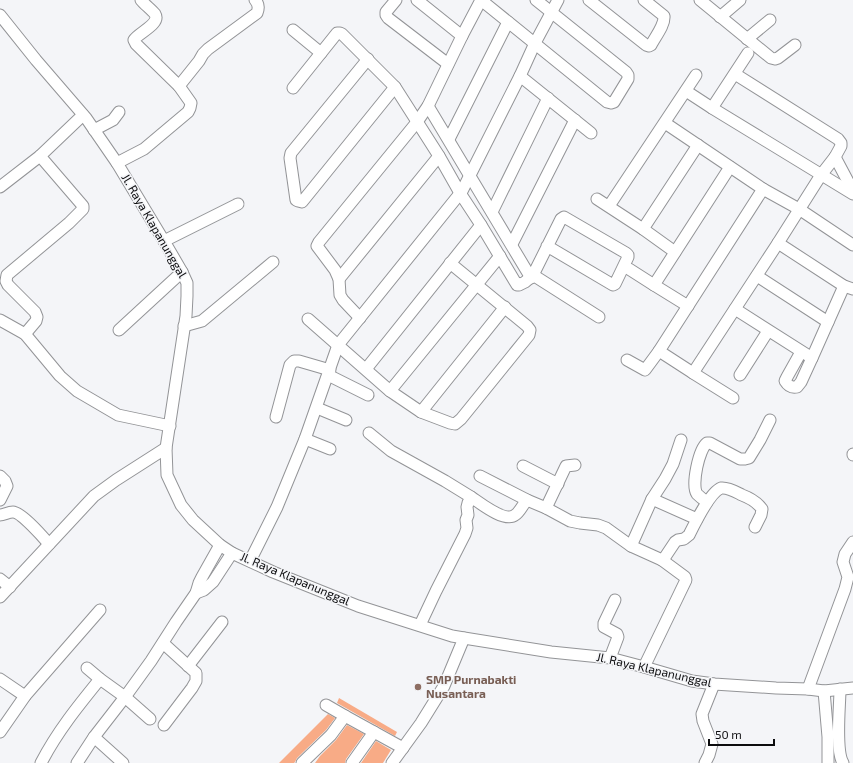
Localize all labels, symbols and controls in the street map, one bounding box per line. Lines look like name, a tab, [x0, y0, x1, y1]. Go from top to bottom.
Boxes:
street label: Jl. Raya Klapanunggal	[119, 171, 191, 280]
street label: Jl. Raya Klapanunggal	[238, 549, 353, 608]
street label: Jl. Raya Klapanunggal	[595, 649, 714, 689]
place label: SMP Purnabakti Nusantara	[426, 672, 516, 700]
marker: SMP Purnabakti Nusantara	[413, 682, 423, 692]
scale bar	[709, 721, 774, 747]
text: 50 m	[715, 727, 742, 741]

